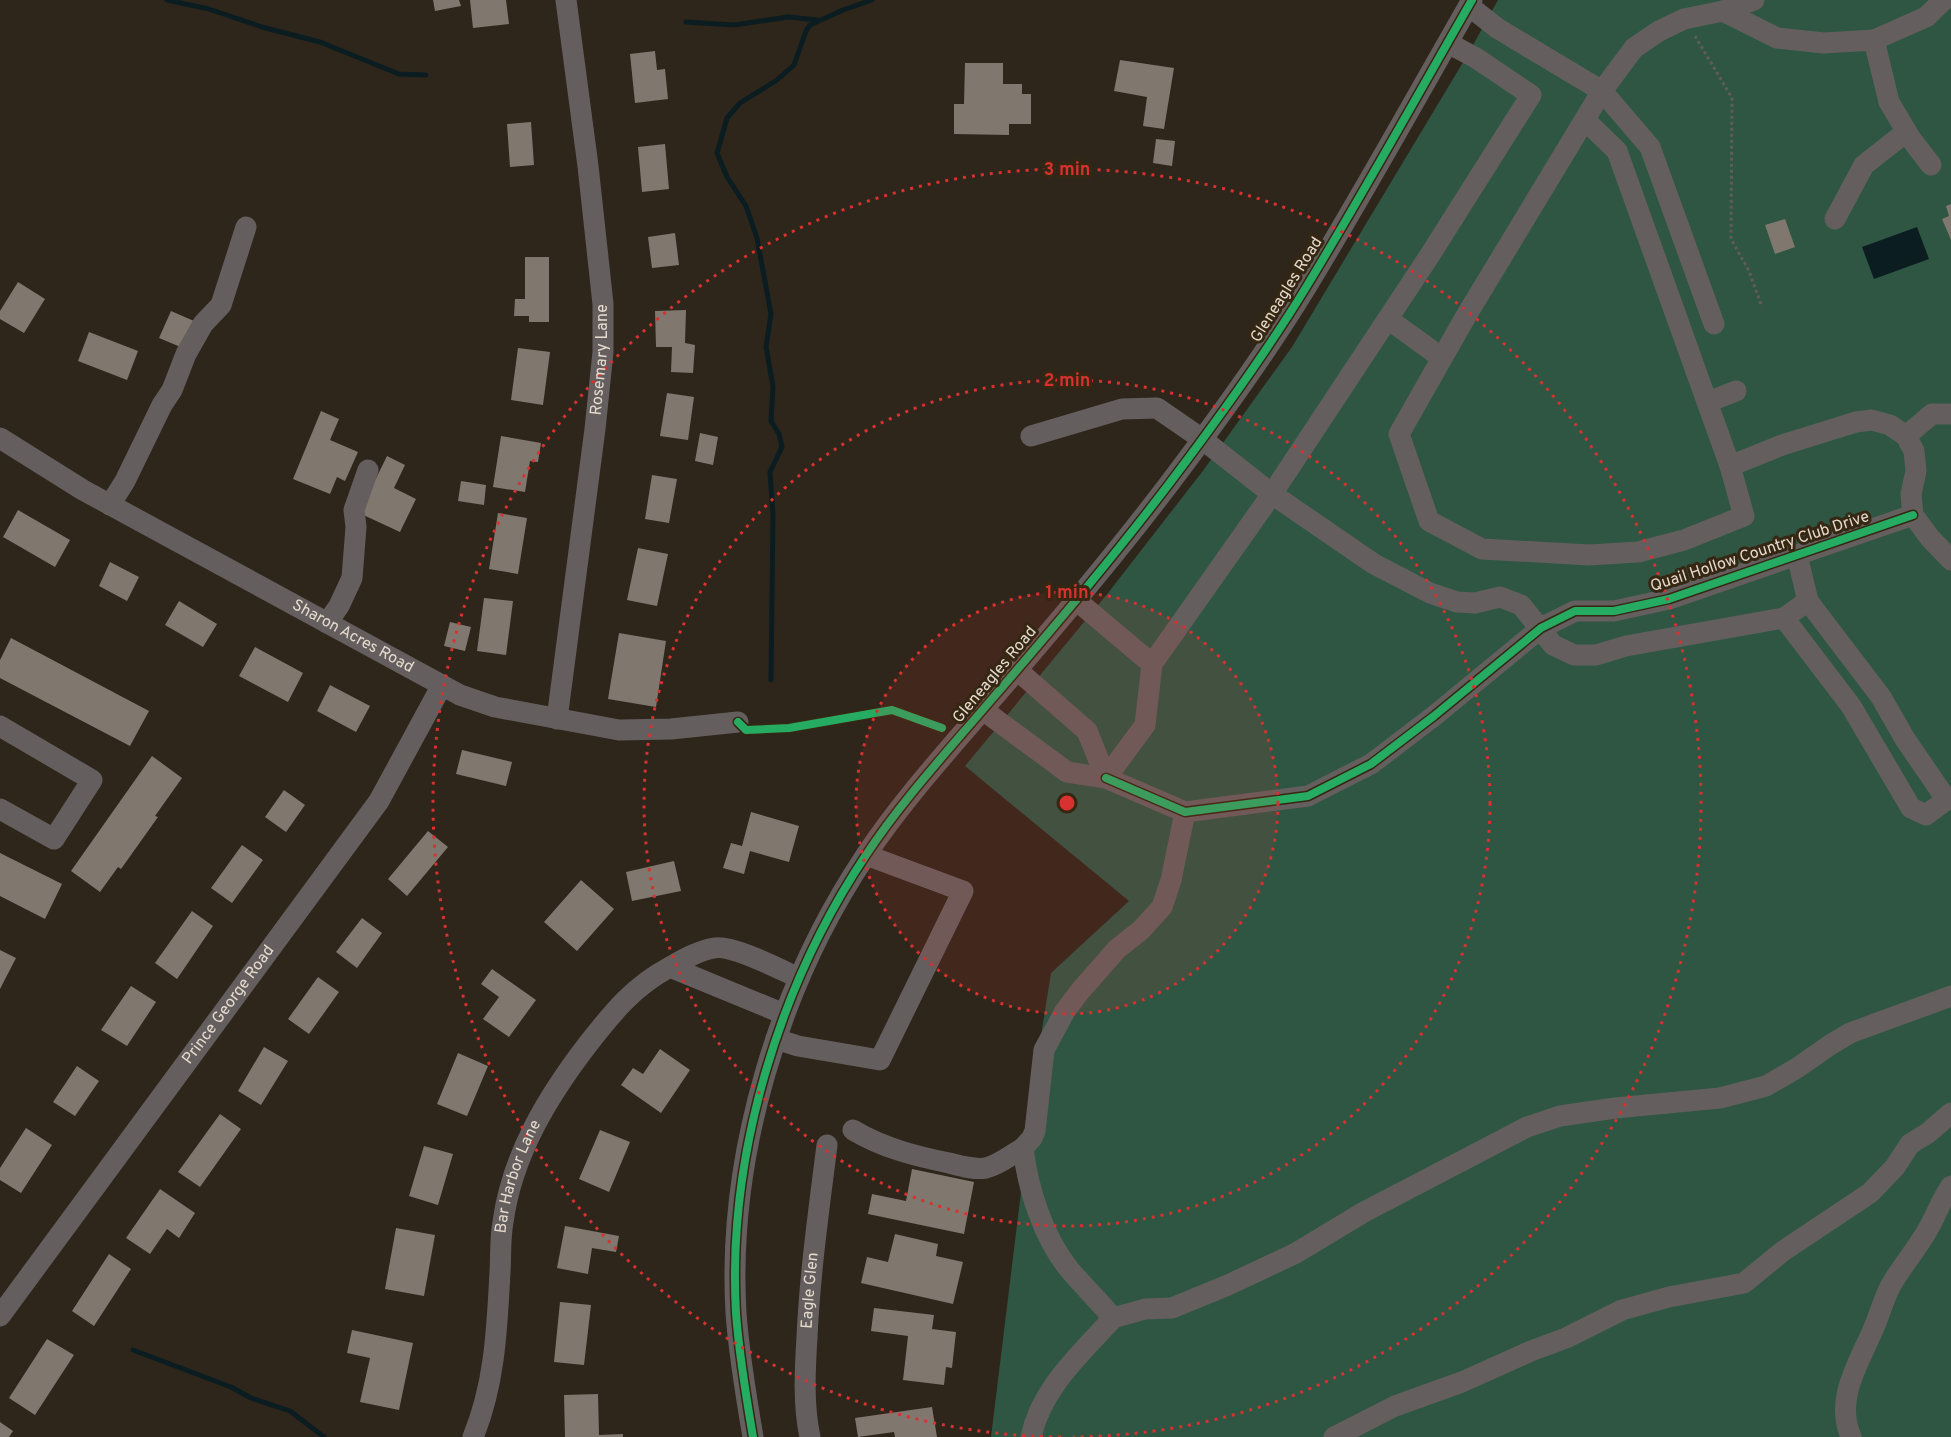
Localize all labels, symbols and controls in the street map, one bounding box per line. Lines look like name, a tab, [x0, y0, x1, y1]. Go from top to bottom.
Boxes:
text: 3 min	[1044, 159, 1090, 182]
street label: Gleneagles Road	[1247, 234, 1327, 346]
street label: Rosemary Lane	[586, 304, 613, 416]
text: 2 min	[1043, 370, 1091, 393]
street label: Quail Hollow Country Club Drive	[1648, 507, 1872, 597]
text: 1 min	[1045, 582, 1089, 605]
street label: Sharon Acres Road	[288, 596, 417, 678]
street label: Gleneagles Road	[949, 622, 1041, 728]
centre of rings	[1057, 793, 1077, 813]
street label: Prince George Road	[178, 942, 279, 1069]
street label: Bar Harbor Lane	[491, 1117, 546, 1234]
street label: Eagle Glen	[797, 1251, 824, 1329]

